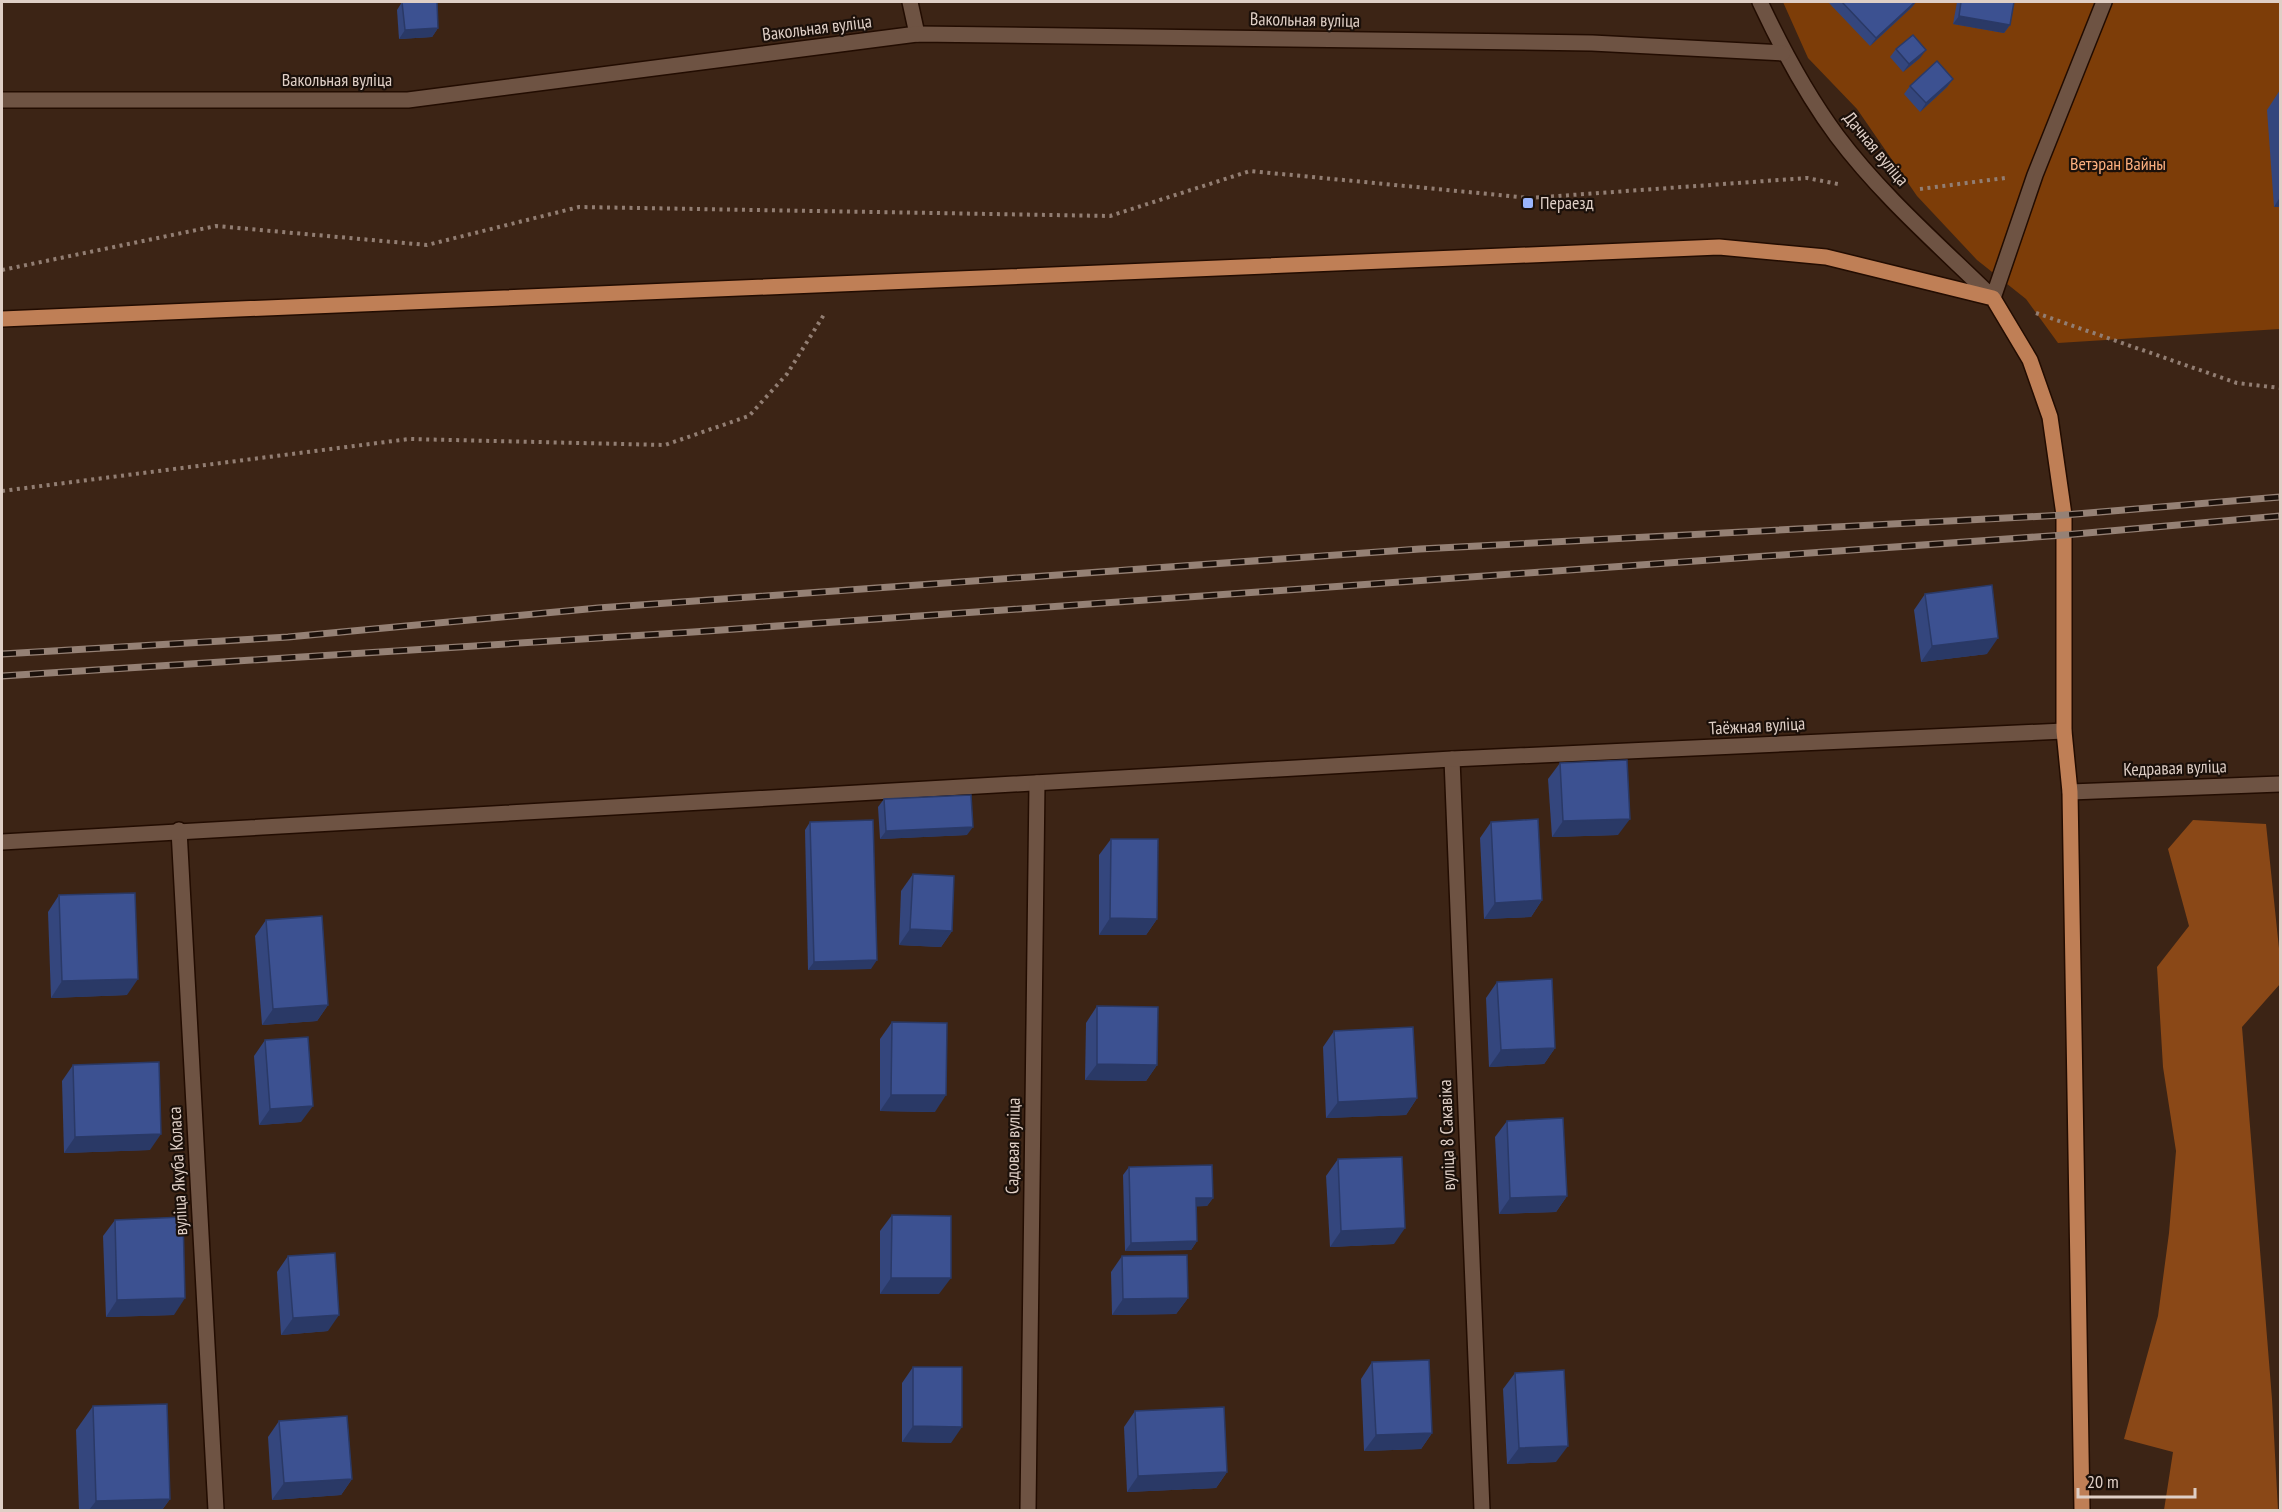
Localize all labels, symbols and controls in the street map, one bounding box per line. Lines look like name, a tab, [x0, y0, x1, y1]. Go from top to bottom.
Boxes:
street label: Вакольная вуліца	[1250, 7, 1360, 32]
street label: Вакольная вуліца	[761, 9, 873, 46]
street label: Вакольная вуліца	[282, 68, 392, 91]
street label: Дачная вуліца	[1839, 107, 1914, 191]
park label: Ветэран Вайны	[2070, 152, 2166, 175]
place label: Пераезд	[1540, 191, 1594, 214]
marker: Пераезд	[1521, 196, 1535, 210]
street label: Таёжная вуліца	[1708, 711, 1806, 740]
street label: Кедравая вуліца	[2123, 754, 2227, 781]
street label: вуліца 8 Сакавіка	[1433, 1079, 1460, 1191]
street label: Садовая вуліца	[1000, 1098, 1025, 1194]
street label: вуліца Якуба Коласа	[163, 1106, 192, 1236]
scale bar	[2078, 1461, 2195, 1499]
text: 20 m	[2087, 1470, 2119, 1493]

